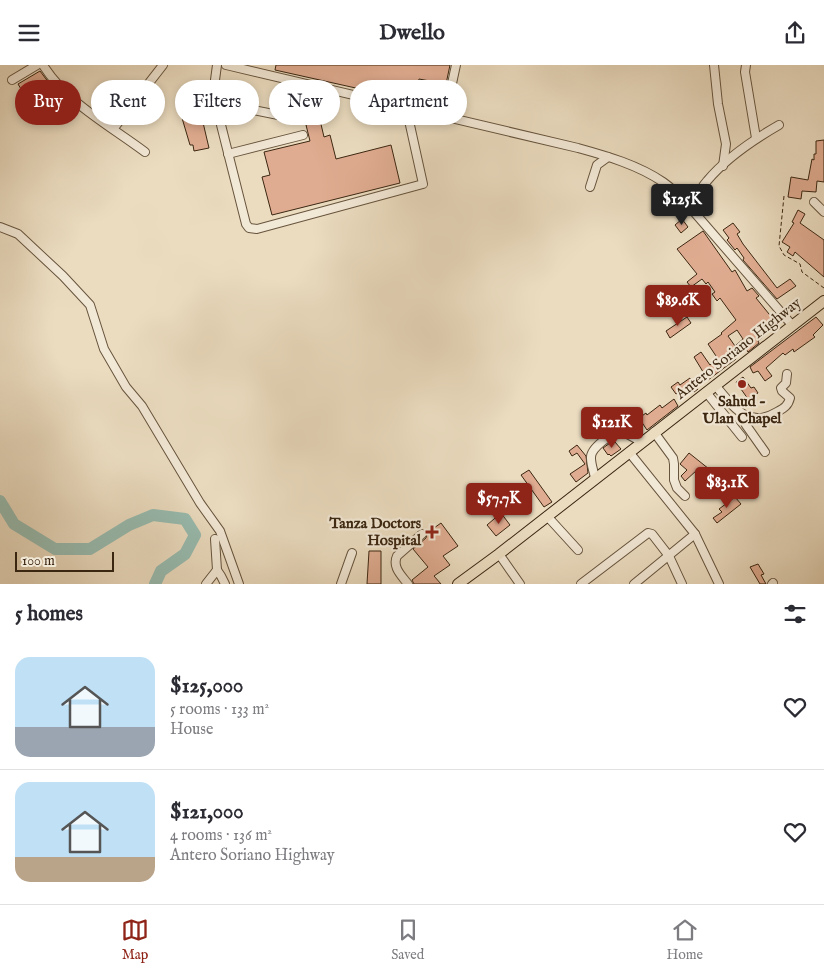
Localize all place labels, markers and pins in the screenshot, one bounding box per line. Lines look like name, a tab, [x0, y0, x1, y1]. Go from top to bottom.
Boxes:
pin: $125K	[647, 184, 717, 226]
pin: $89.6K	[637, 285, 719, 327]
marker: Sahud - Ulan Chapel	[736, 378, 748, 390]
place label: Sahud - Ulan Chapel	[702, 392, 782, 428]
pin: $121K	[577, 407, 647, 449]
pin: $83.1K	[686, 467, 768, 509]
pin: $57.7K	[458, 483, 540, 525]
place label: Tanza Doctors Hospital	[329, 514, 422, 550]
marker: Tanza Doctors Hospital	[425, 525, 439, 539]

